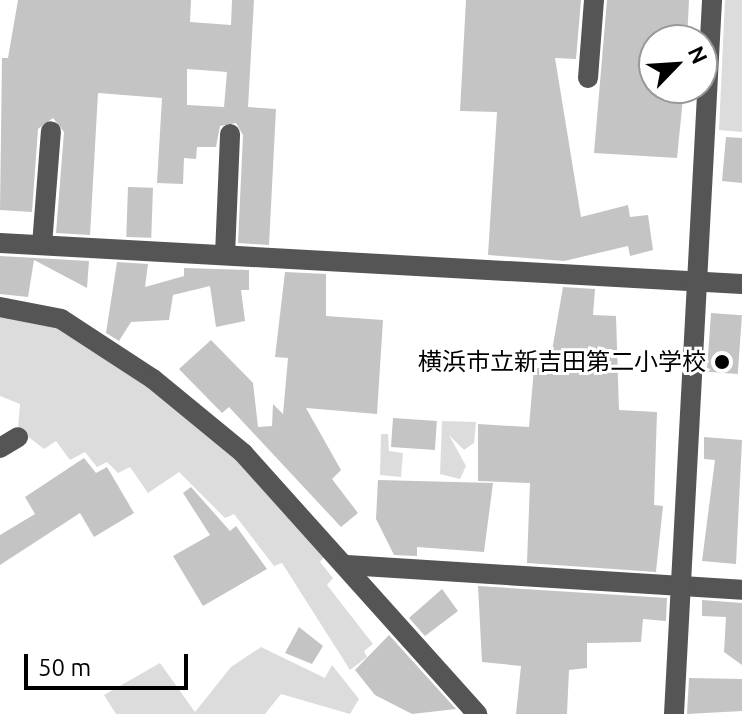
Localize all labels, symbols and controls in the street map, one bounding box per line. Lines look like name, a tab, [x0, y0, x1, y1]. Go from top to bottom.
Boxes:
north arrow	[638, 24, 718, 104]
text: N	[684, 42, 713, 67]
place label: 横浜市立新吉田第二小学校	[418, 348, 706, 376]
marker: 横浜市立新吉田第二小学校	[713, 353, 731, 371]
scale bar	[28, 638, 192, 688]
text: 50 m	[38, 654, 91, 681]

